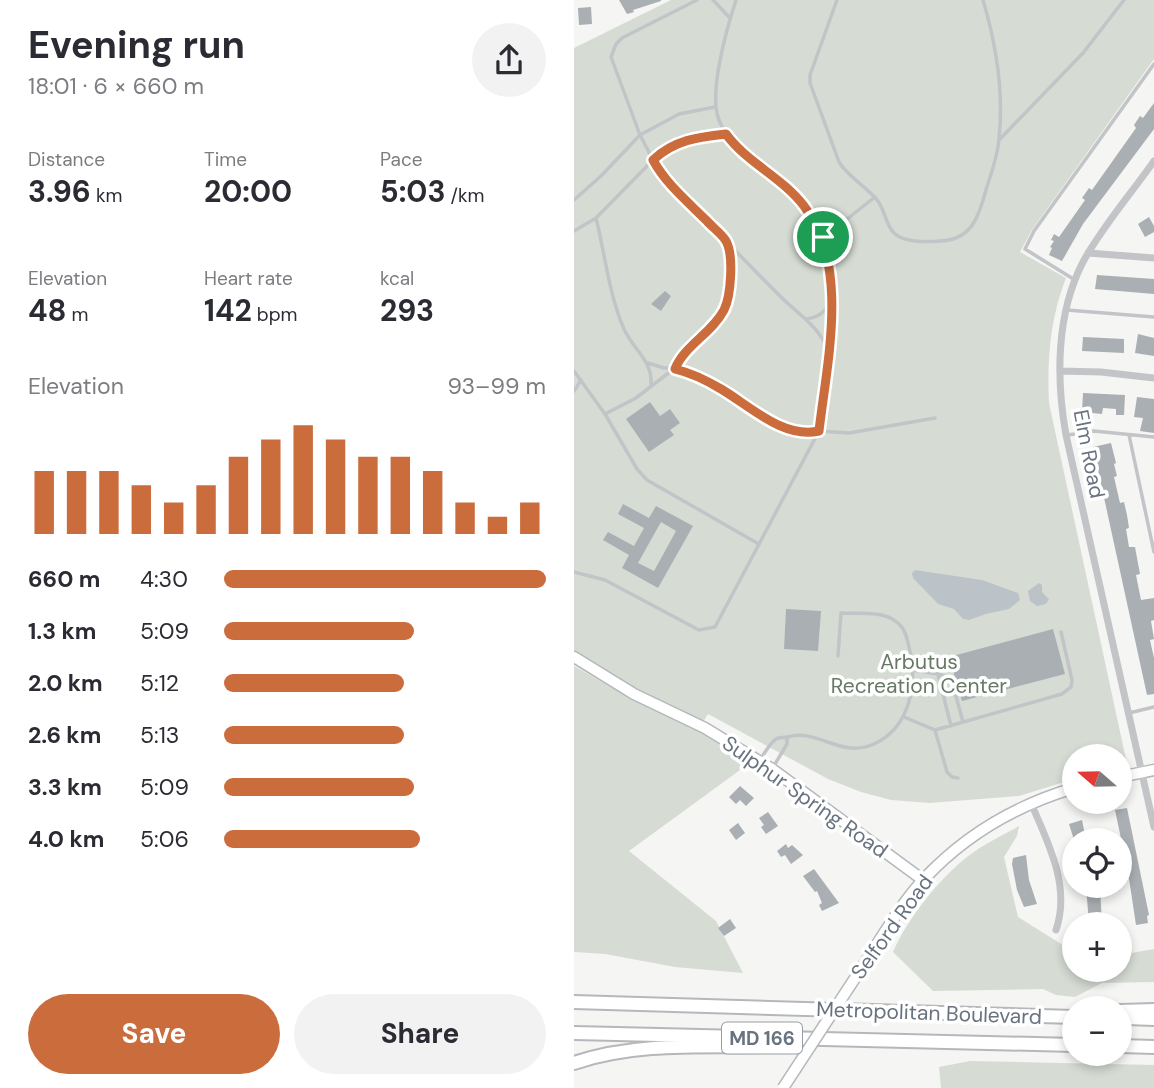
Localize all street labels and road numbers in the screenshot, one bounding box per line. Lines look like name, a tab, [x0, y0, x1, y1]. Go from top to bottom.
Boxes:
street label: Elm Road	[1067, 407, 1111, 501]
street label: Sulphur Spring Road	[717, 729, 893, 865]
street label: Selford Road	[845, 869, 939, 985]
street label: Metropolitan Boulevard	[816, 995, 1042, 1031]
road number: MD 166	[722, 1022, 802, 1054]

